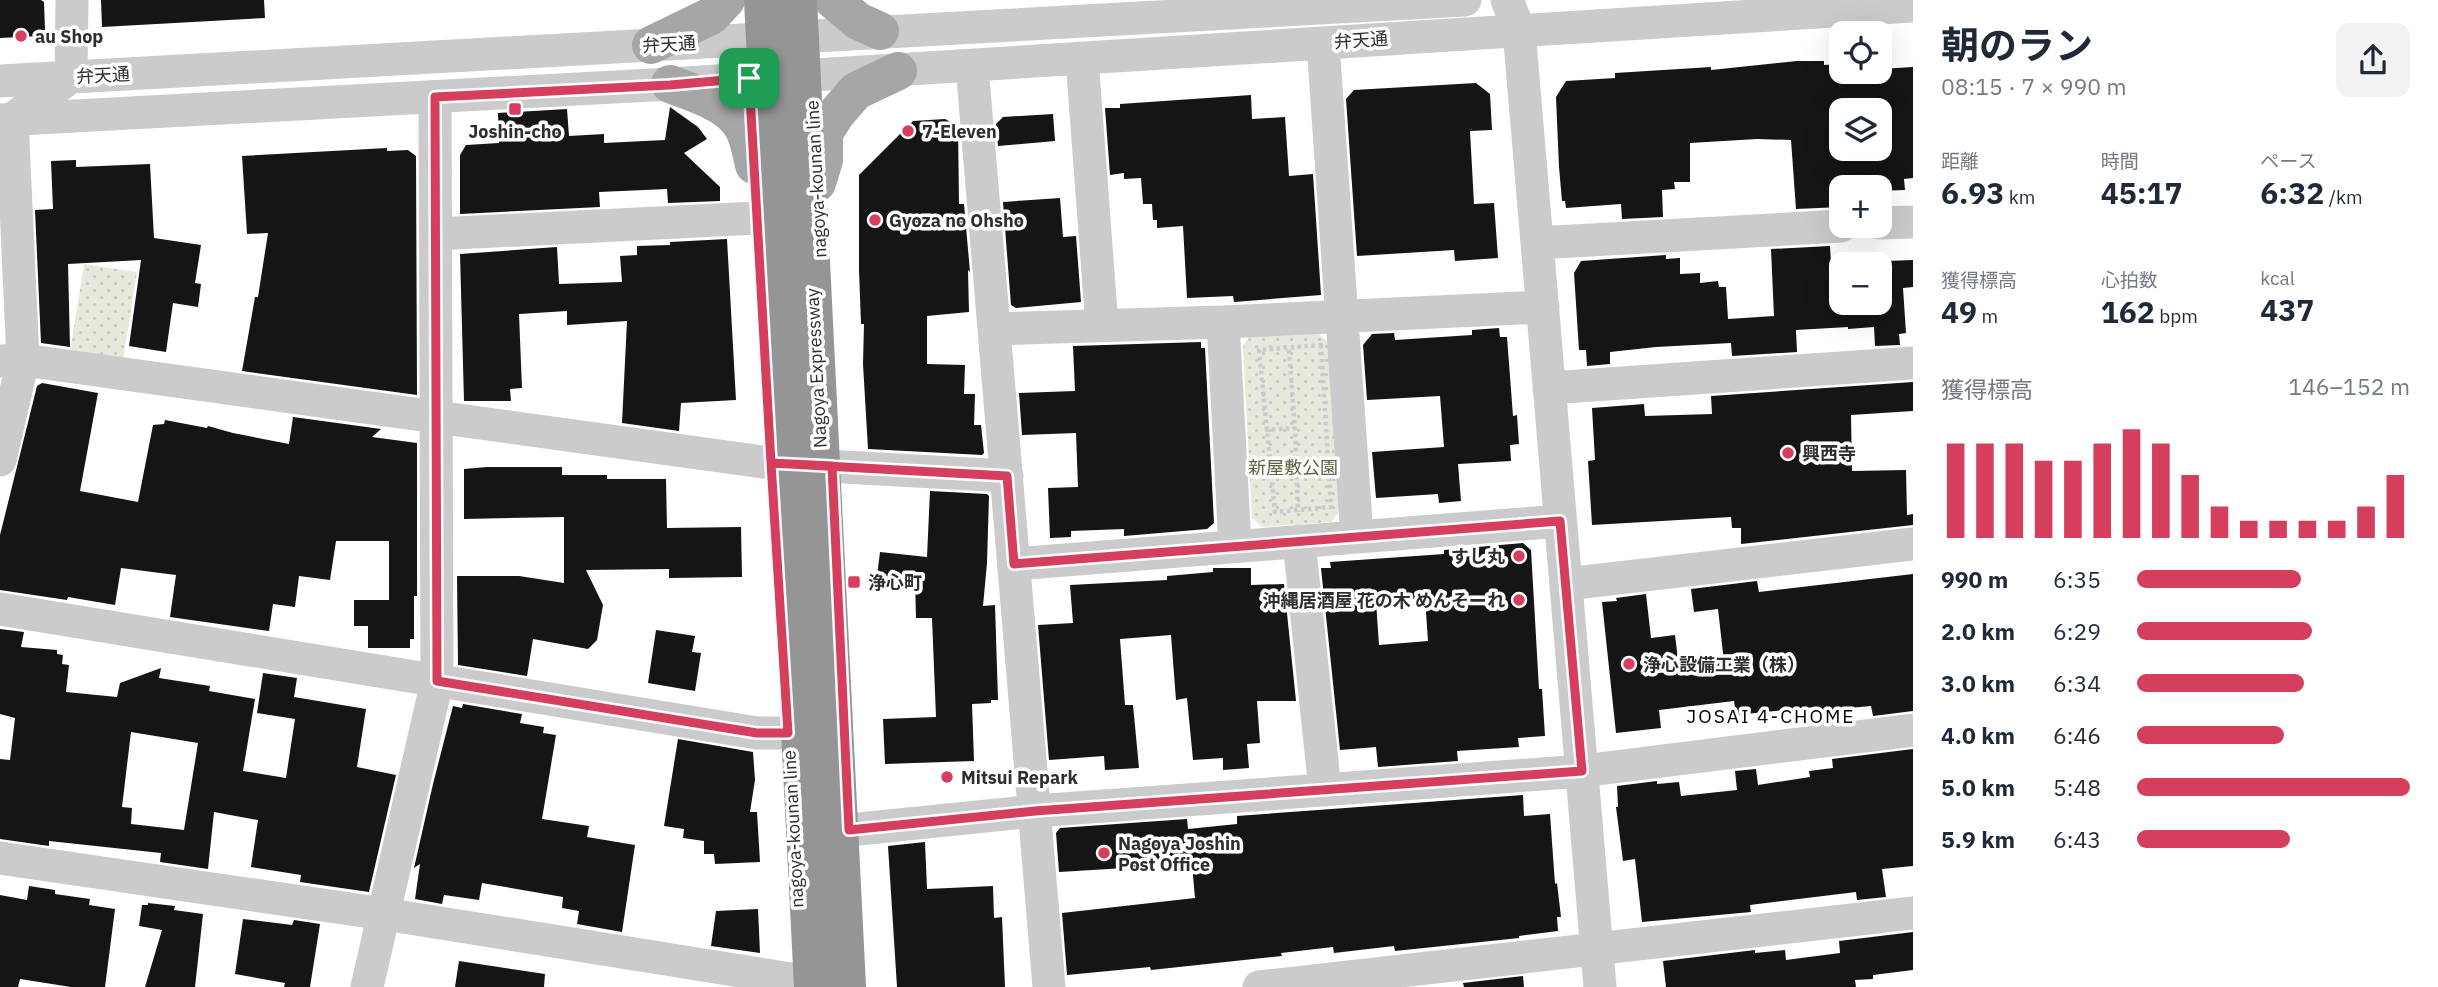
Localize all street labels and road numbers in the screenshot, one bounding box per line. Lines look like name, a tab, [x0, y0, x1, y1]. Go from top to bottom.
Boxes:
street label: 弁天通	[1333, 27, 1389, 53]
street label: 弁天通	[641, 31, 697, 57]
street label: 弁天通	[75, 62, 131, 88]
street label: nagoya-kounan line	[800, 99, 832, 258]
street label: Nagoya Expressway	[800, 287, 832, 449]
street label: nagoya-kounan line	[777, 749, 809, 908]

